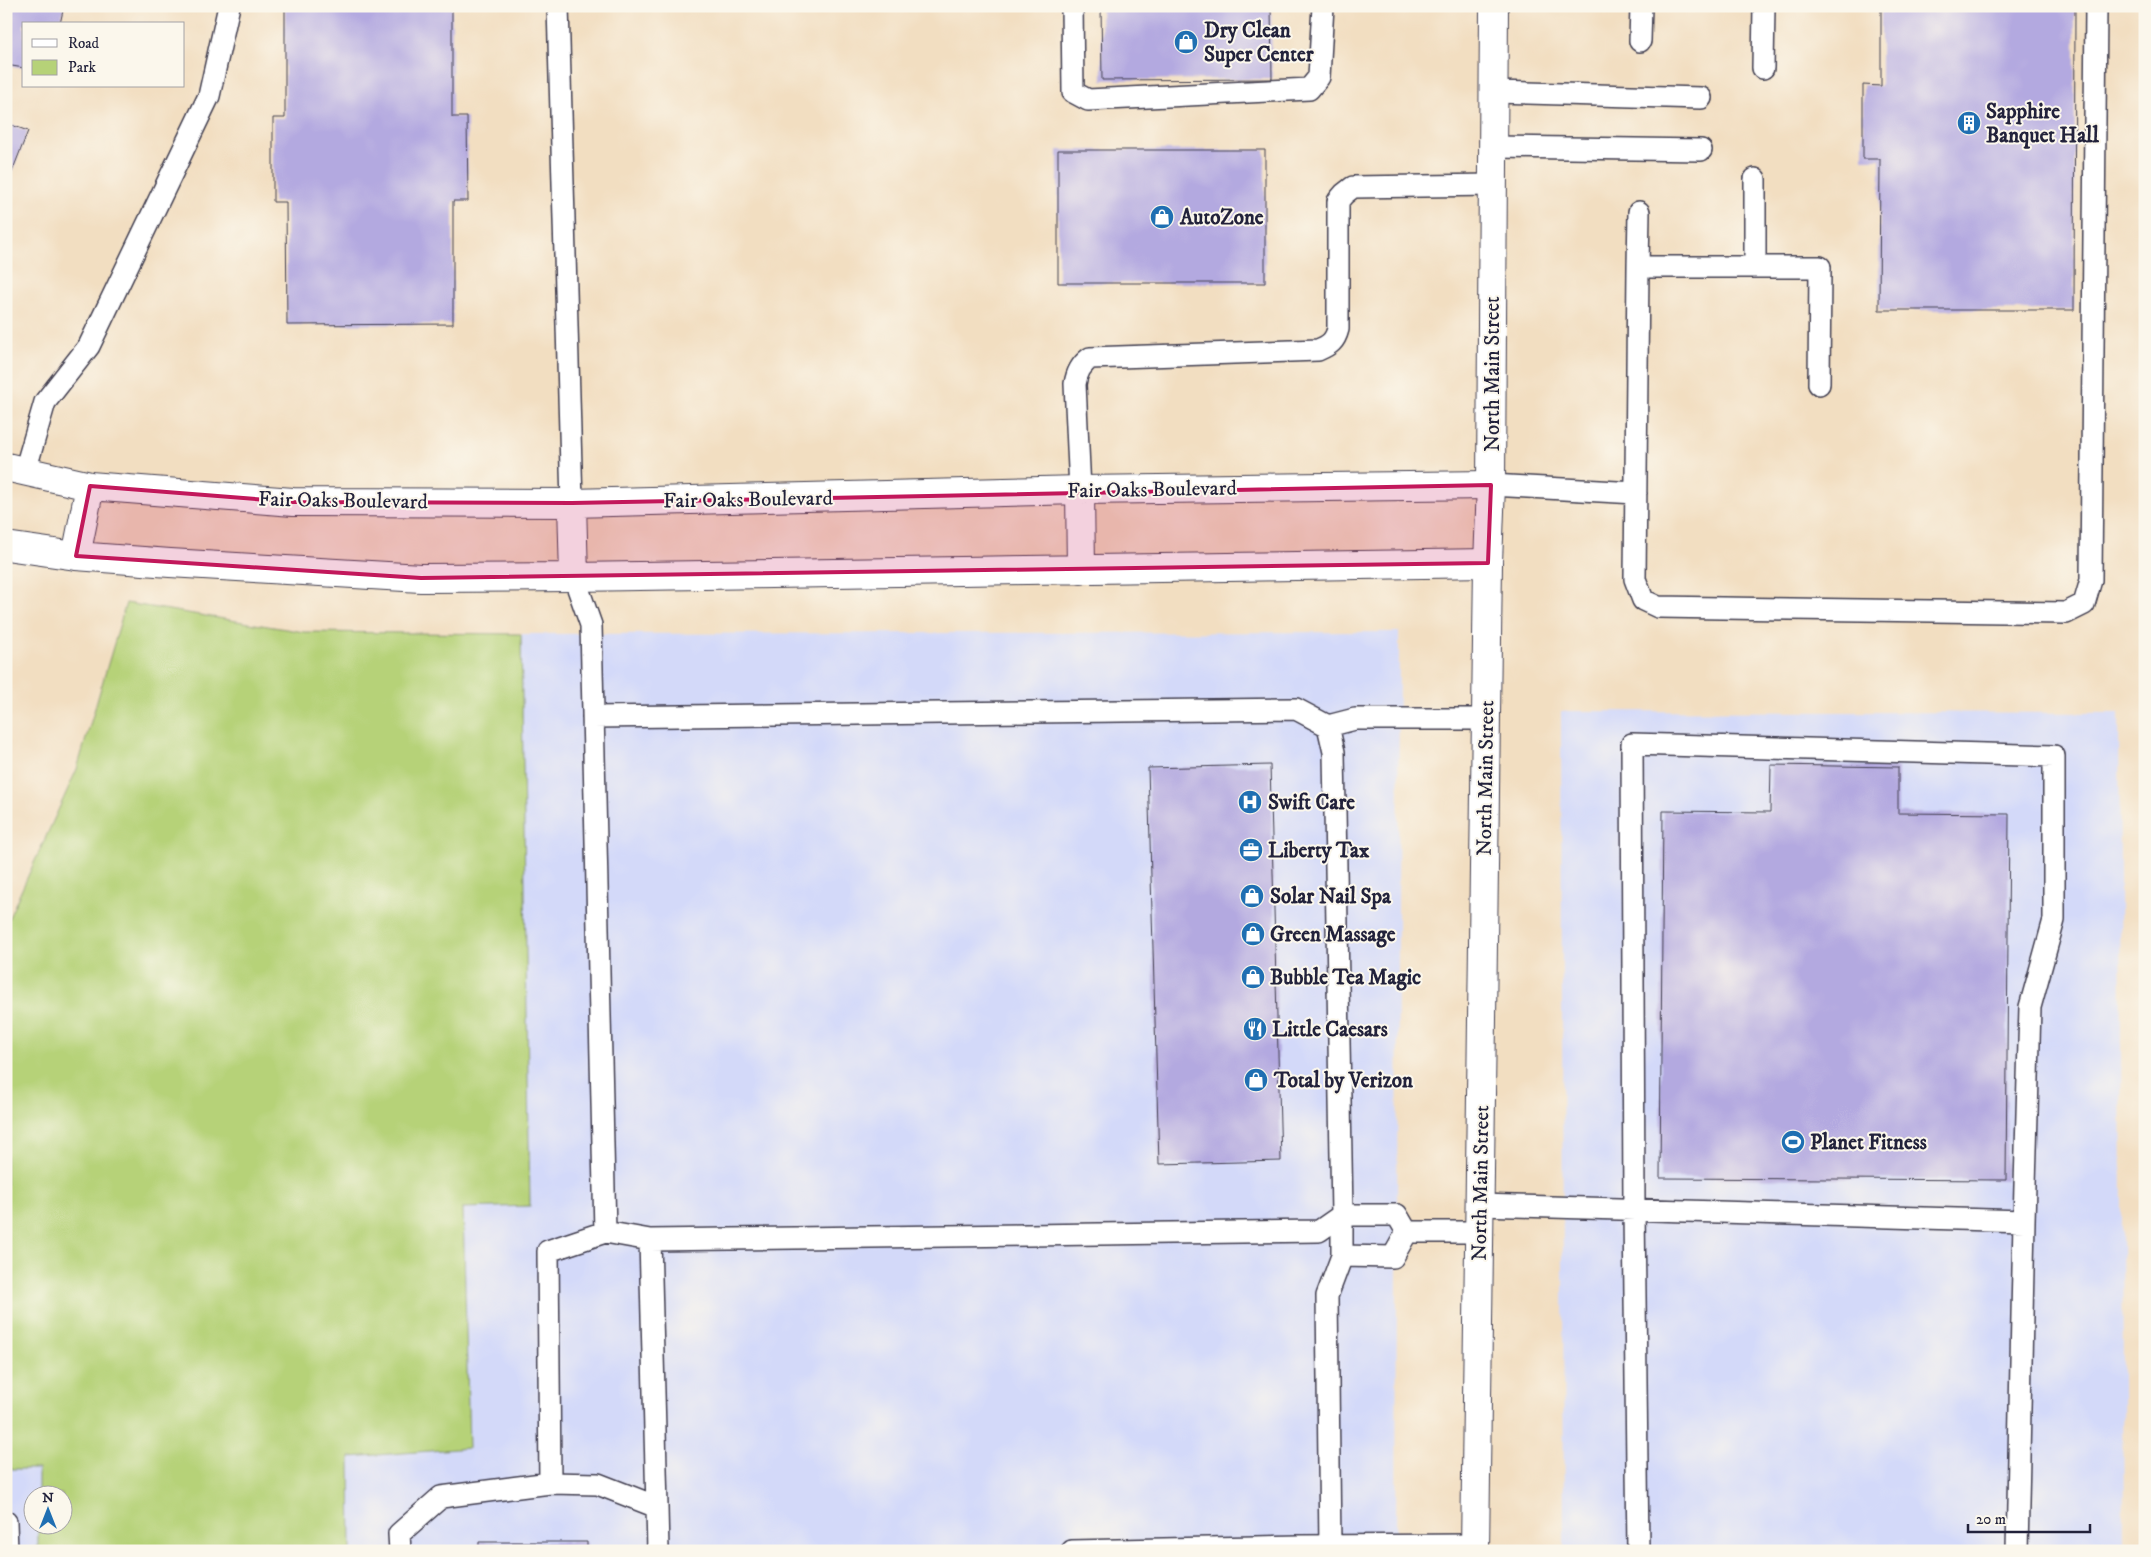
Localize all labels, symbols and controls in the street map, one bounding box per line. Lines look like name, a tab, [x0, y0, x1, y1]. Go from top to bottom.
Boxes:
place label: Dry Clean Super Center	[1204, 18, 1315, 68]
legend	[22, 22, 185, 88]
shop icon: Dry Clean Super Center	[1173, 29, 1199, 55]
text: Road	[68, 34, 100, 53]
text: Park	[68, 58, 97, 77]
place label: Sapphire Banquet Hall	[1986, 99, 2099, 149]
building icon: Sapphire Banquet Hall	[1956, 110, 1982, 136]
shop icon: AutoZone	[1149, 204, 1175, 230]
place label: AutoZone	[1179, 205, 1264, 231]
street label: North Main Street	[1480, 296, 1506, 452]
street label: Fair Oaks Boulevard	[1067, 476, 1238, 504]
street label: Fair Oaks Boulevard	[663, 486, 834, 514]
street label: Fair Oaks Boulevard	[258, 487, 428, 515]
street label: North Main Street	[1472, 700, 1500, 856]
hospital icon: Swift Care	[1237, 789, 1263, 815]
place label: Swift Care	[1268, 790, 1355, 816]
office icon: Liberty Tax	[1238, 837, 1264, 863]
place label: Liberty Tax	[1268, 838, 1370, 864]
shop icon: Solar Nail Spa	[1239, 883, 1265, 909]
place label: Solar Nail Spa	[1270, 884, 1392, 910]
shop icon: Green Massage	[1240, 921, 1266, 947]
place label: Green Massage	[1270, 922, 1396, 948]
shop icon: Bubble Tea Magic	[1240, 964, 1266, 990]
place label: Bubble Tea Magic	[1270, 965, 1421, 991]
restaurant icon: Little Caesars	[1242, 1016, 1268, 1042]
place label: Little Caesars	[1272, 1017, 1388, 1043]
shop icon: Total by Verizon	[1243, 1067, 1269, 1093]
place label: Total by Verizon	[1273, 1068, 1414, 1094]
street label: North Main Street	[1467, 1105, 1495, 1261]
sports icon: Planet Fitness	[1780, 1129, 1806, 1155]
place label: Planet Fitness	[1810, 1130, 1927, 1156]
north arrow	[22, 1484, 72, 1534]
text: N	[42, 1489, 54, 1507]
scale bar	[1968, 1502, 2091, 1534]
text: 20 m	[1976, 1510, 2006, 1529]

